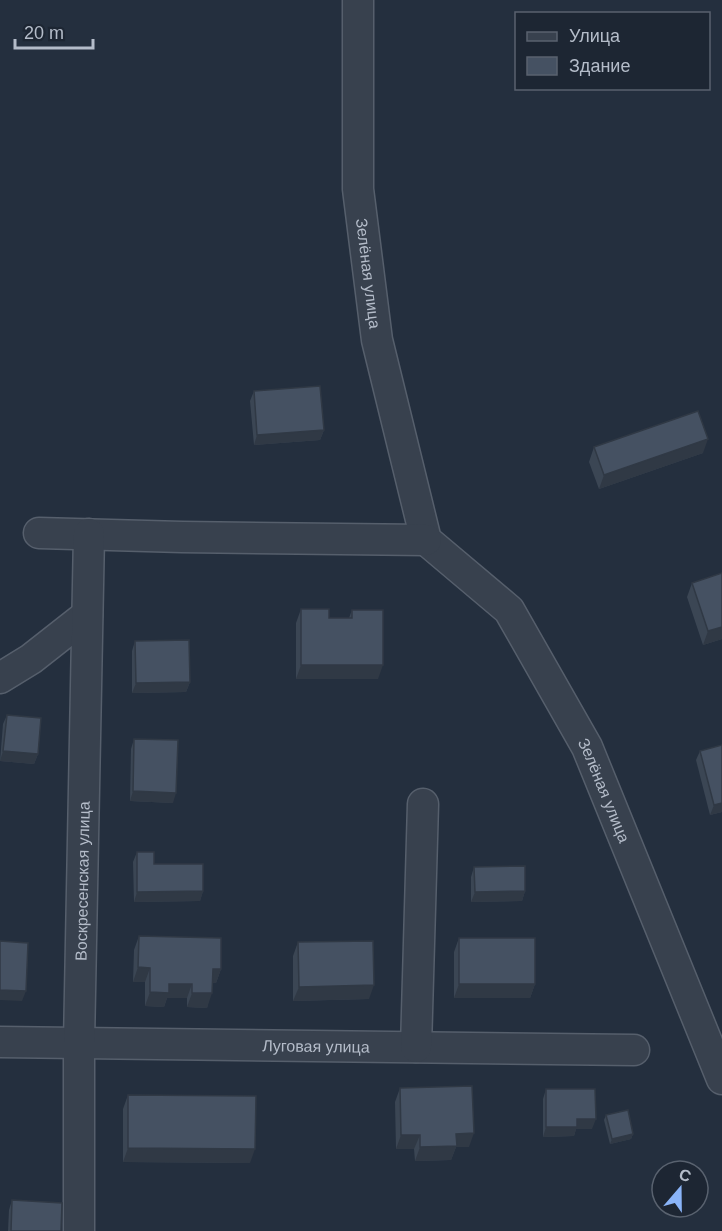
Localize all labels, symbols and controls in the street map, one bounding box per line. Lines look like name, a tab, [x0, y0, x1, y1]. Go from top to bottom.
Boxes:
scale bar	[15, 12, 93, 50]
legend	[515, 12, 710, 90]
text: 20 m	[24, 23, 64, 43]
text: Улица	[569, 26, 621, 46]
text: Здание	[569, 56, 630, 76]
street label: Зелёная улица	[353, 217, 384, 330]
street label: Зелёная улица	[575, 735, 633, 845]
street label: Воскресенская улица	[73, 801, 93, 961]
street label: Луговая улица	[262, 1037, 370, 1056]
north arrow	[650, 1159, 710, 1219]
text: С	[677, 1165, 694, 1185]

